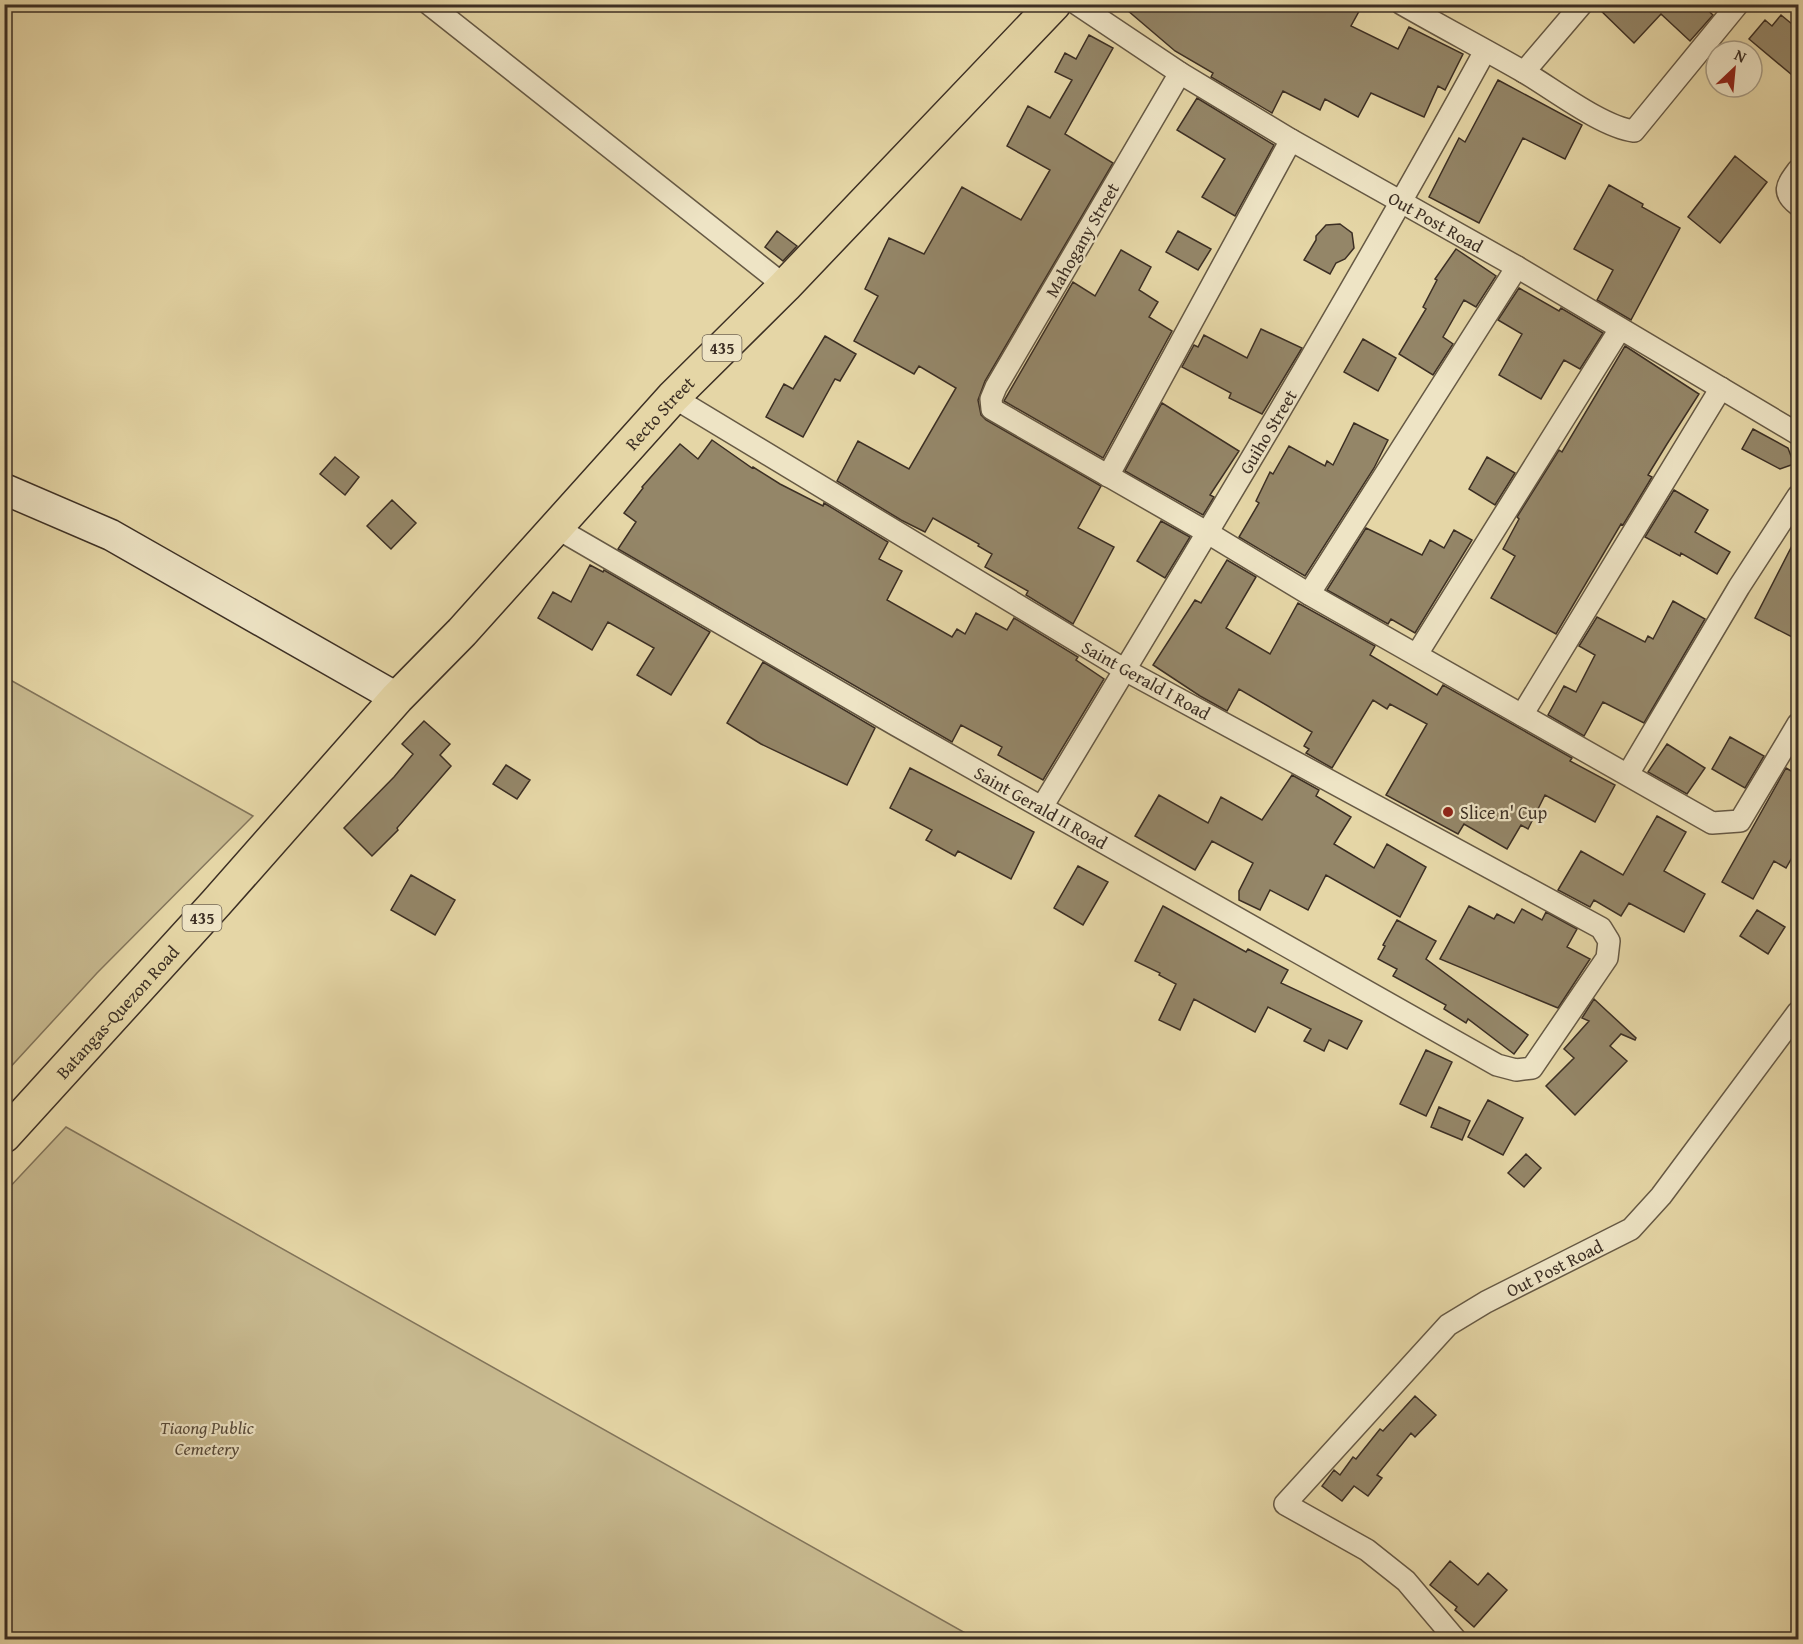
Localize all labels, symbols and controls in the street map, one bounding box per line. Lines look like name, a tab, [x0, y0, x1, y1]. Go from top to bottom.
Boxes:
north arrow	[1704, 39, 1764, 99]
text: N	[1731, 42, 1751, 69]
street label: Mahogany Street	[1038, 177, 1126, 302]
street label: Out Post Road	[1384, 184, 1489, 259]
road number: 435	[702, 335, 742, 361]
street label: Recto Street	[618, 369, 701, 456]
street label: Guiho Street	[1232, 383, 1303, 479]
street label: Saint Gerald I Road	[1077, 633, 1216, 727]
street label: Saint Gerald II Road	[970, 759, 1113, 856]
place label: Slice n' Cup	[1460, 799, 1548, 826]
marker: Slice n' Cup	[1441, 805, 1455, 819]
road number: 435	[182, 905, 222, 931]
street label: Batangas-Quezon Road	[49, 939, 185, 1085]
street label: Out Post Road	[1501, 1232, 1607, 1303]
park label: Tiaong Public Cemetery	[160, 1414, 255, 1462]

